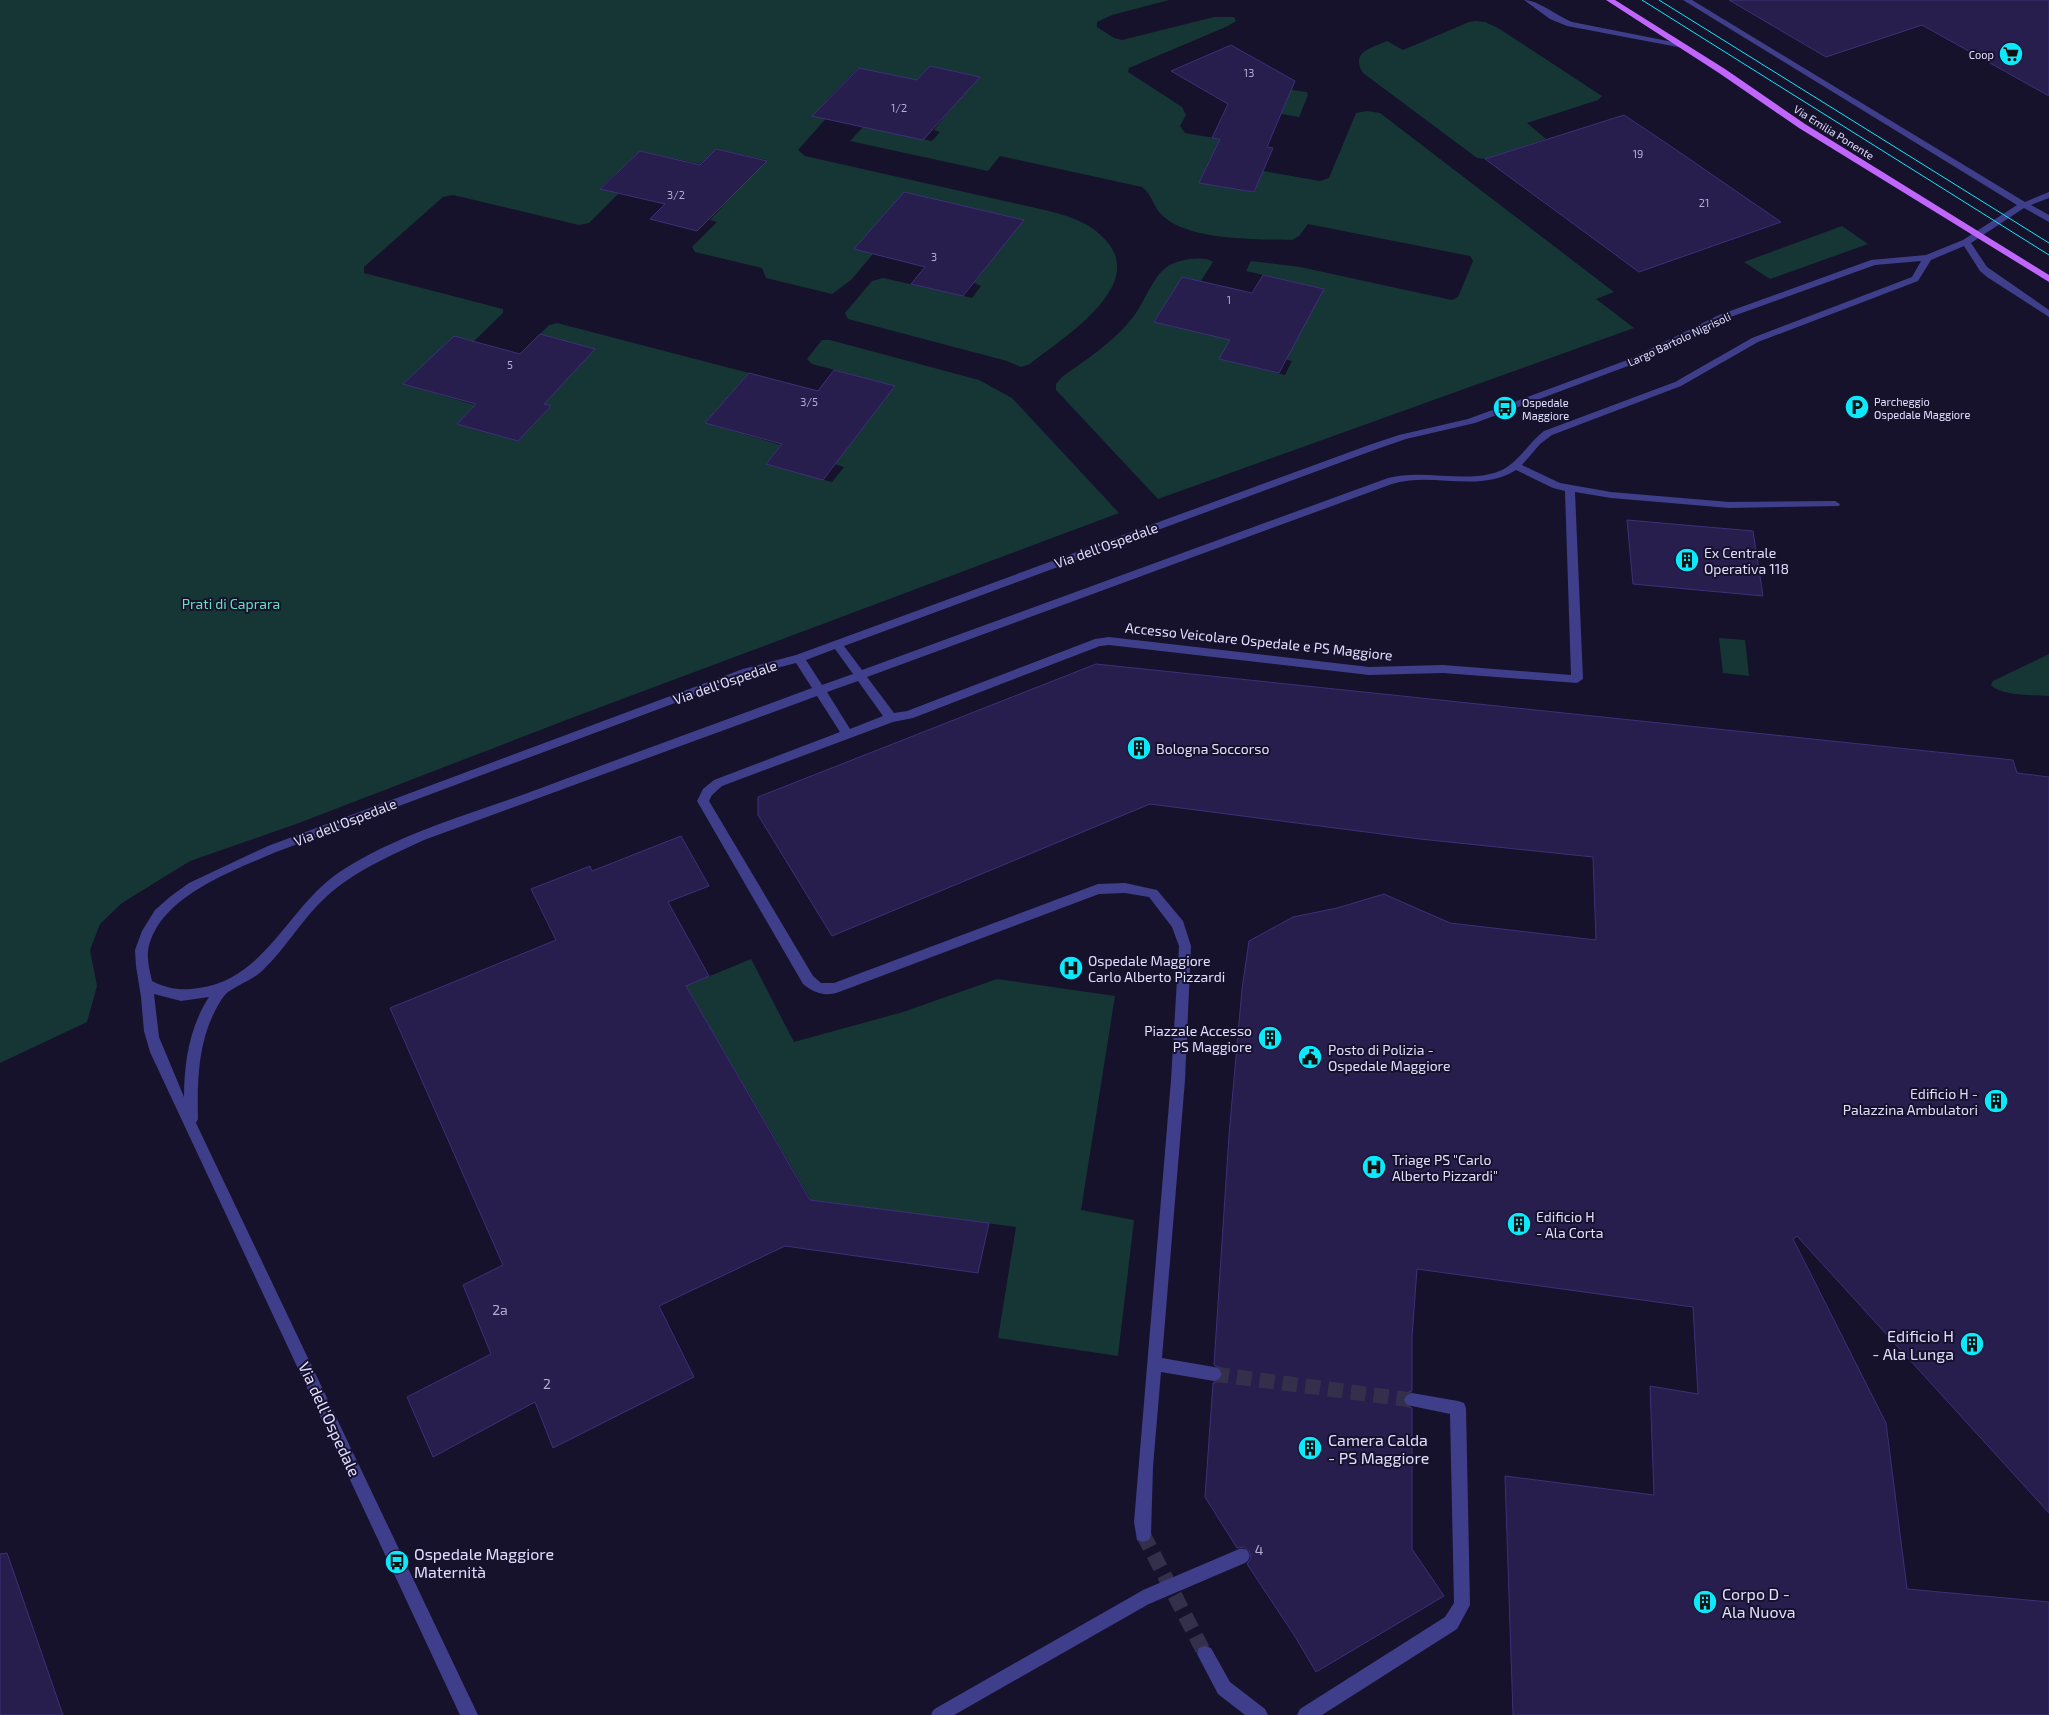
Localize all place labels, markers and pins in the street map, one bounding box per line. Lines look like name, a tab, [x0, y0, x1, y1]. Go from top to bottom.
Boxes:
supermarket icon: Coop	[1998, 41, 2024, 67]
place label: Coop	[1969, 48, 1994, 61]
parking icon: Parcheggio Ospedale Maggiore	[1844, 394, 1870, 420]
bus stop icon: Ospedale Maggiore	[1492, 395, 1518, 421]
place label: Parcheggio Ospedale Maggiore	[1874, 395, 1970, 421]
place label: Ospedale Maggiore	[1522, 396, 1569, 422]
place label: Ex Centrale Operativa 118	[1704, 544, 1789, 577]
building icon: Ex Centrale Operativa 118	[1674, 547, 1700, 573]
building icon: Bologna Soccorso	[1126, 735, 1152, 761]
place label: Bologna Soccorso	[1156, 740, 1269, 757]
place label: Ospedale Maggiore Carlo Alberto Pizzardi	[1088, 952, 1225, 985]
hospital icon: Ospedale Maggiore Carlo Alberto Pizzardi	[1058, 955, 1084, 981]
place label: Piazzale Accesso PS Maggiore	[1144, 1022, 1252, 1055]
building icon: Piazzale Accesso PS Maggiore	[1257, 1025, 1283, 1051]
place label: Posto di Polizia - Ospedale Maggiore	[1328, 1041, 1451, 1074]
public building icon: Posto di Polizia - Ospedale Maggiore	[1297, 1044, 1323, 1070]
place label: Edificio H - Palazzina Ambulatori	[1843, 1085, 1978, 1118]
building icon: Edificio H - Palazzina Ambulatori	[1983, 1088, 2009, 1114]
place label: Triage PS "Carlo Alberto Pizzardi"	[1392, 1151, 1498, 1184]
hospital icon: Triage PS "Carlo Alberto Pizzardi"	[1361, 1154, 1387, 1180]
place label: Edificio H - Ala Corta	[1536, 1208, 1603, 1241]
building icon: Edificio H - Ala Corta	[1506, 1211, 1532, 1237]
place label: Edificio H - Ala Lunga	[1872, 1326, 1954, 1363]
building icon: Edificio H - Ala Lunga	[1959, 1331, 1985, 1357]
place label: Camera Calda - PS Maggiore	[1328, 1430, 1429, 1467]
building icon: Camera Calda - PS Maggiore	[1297, 1435, 1323, 1461]
place label: Ospedale Maggiore Maternità	[414, 1544, 554, 1581]
bus stop icon: Ospedale Maggiore Maternità	[384, 1549, 410, 1575]
place label: Corpo D - Ala Nuova	[1722, 1584, 1796, 1621]
building icon: Corpo D - Ala Nuova	[1692, 1589, 1718, 1615]

